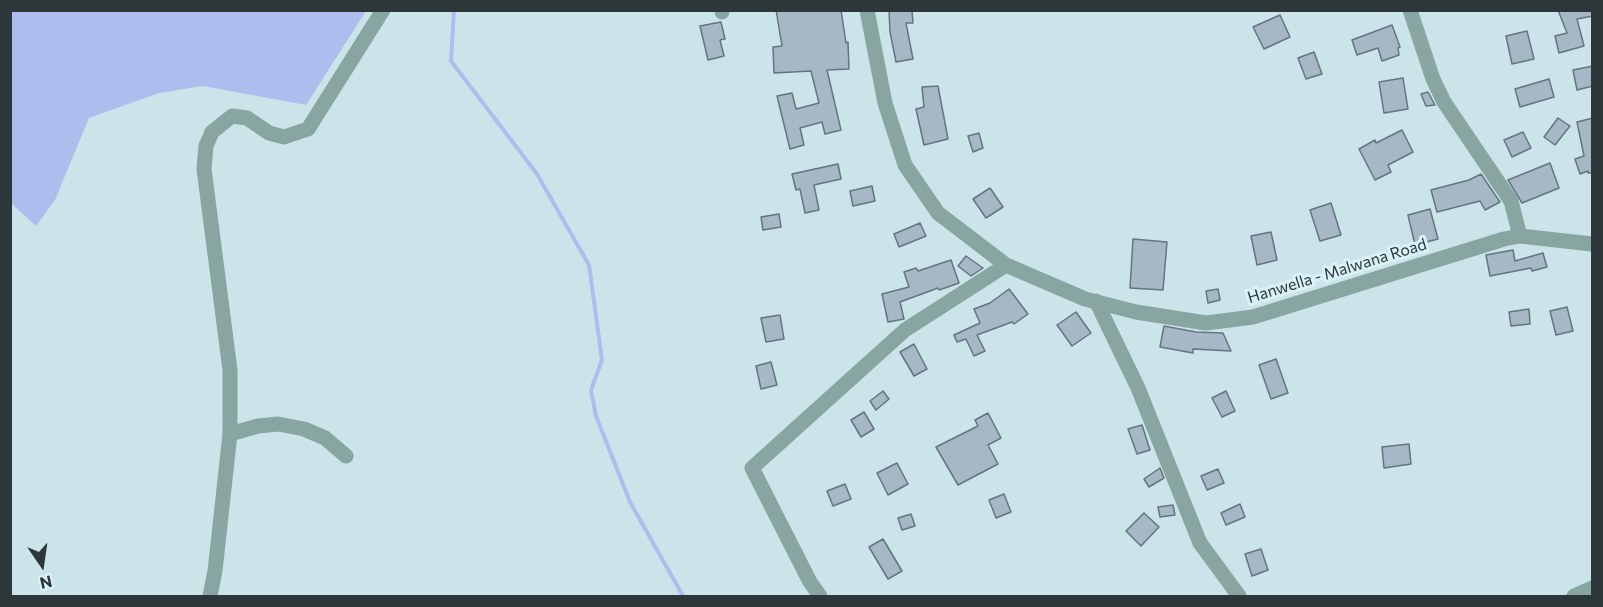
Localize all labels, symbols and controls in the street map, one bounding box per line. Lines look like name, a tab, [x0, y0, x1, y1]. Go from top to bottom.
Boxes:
street label: Hanwella - Malwana Road	[1245, 235, 1429, 307]
north arrow	[12, 535, 72, 595]
text: N	[38, 572, 54, 594]

